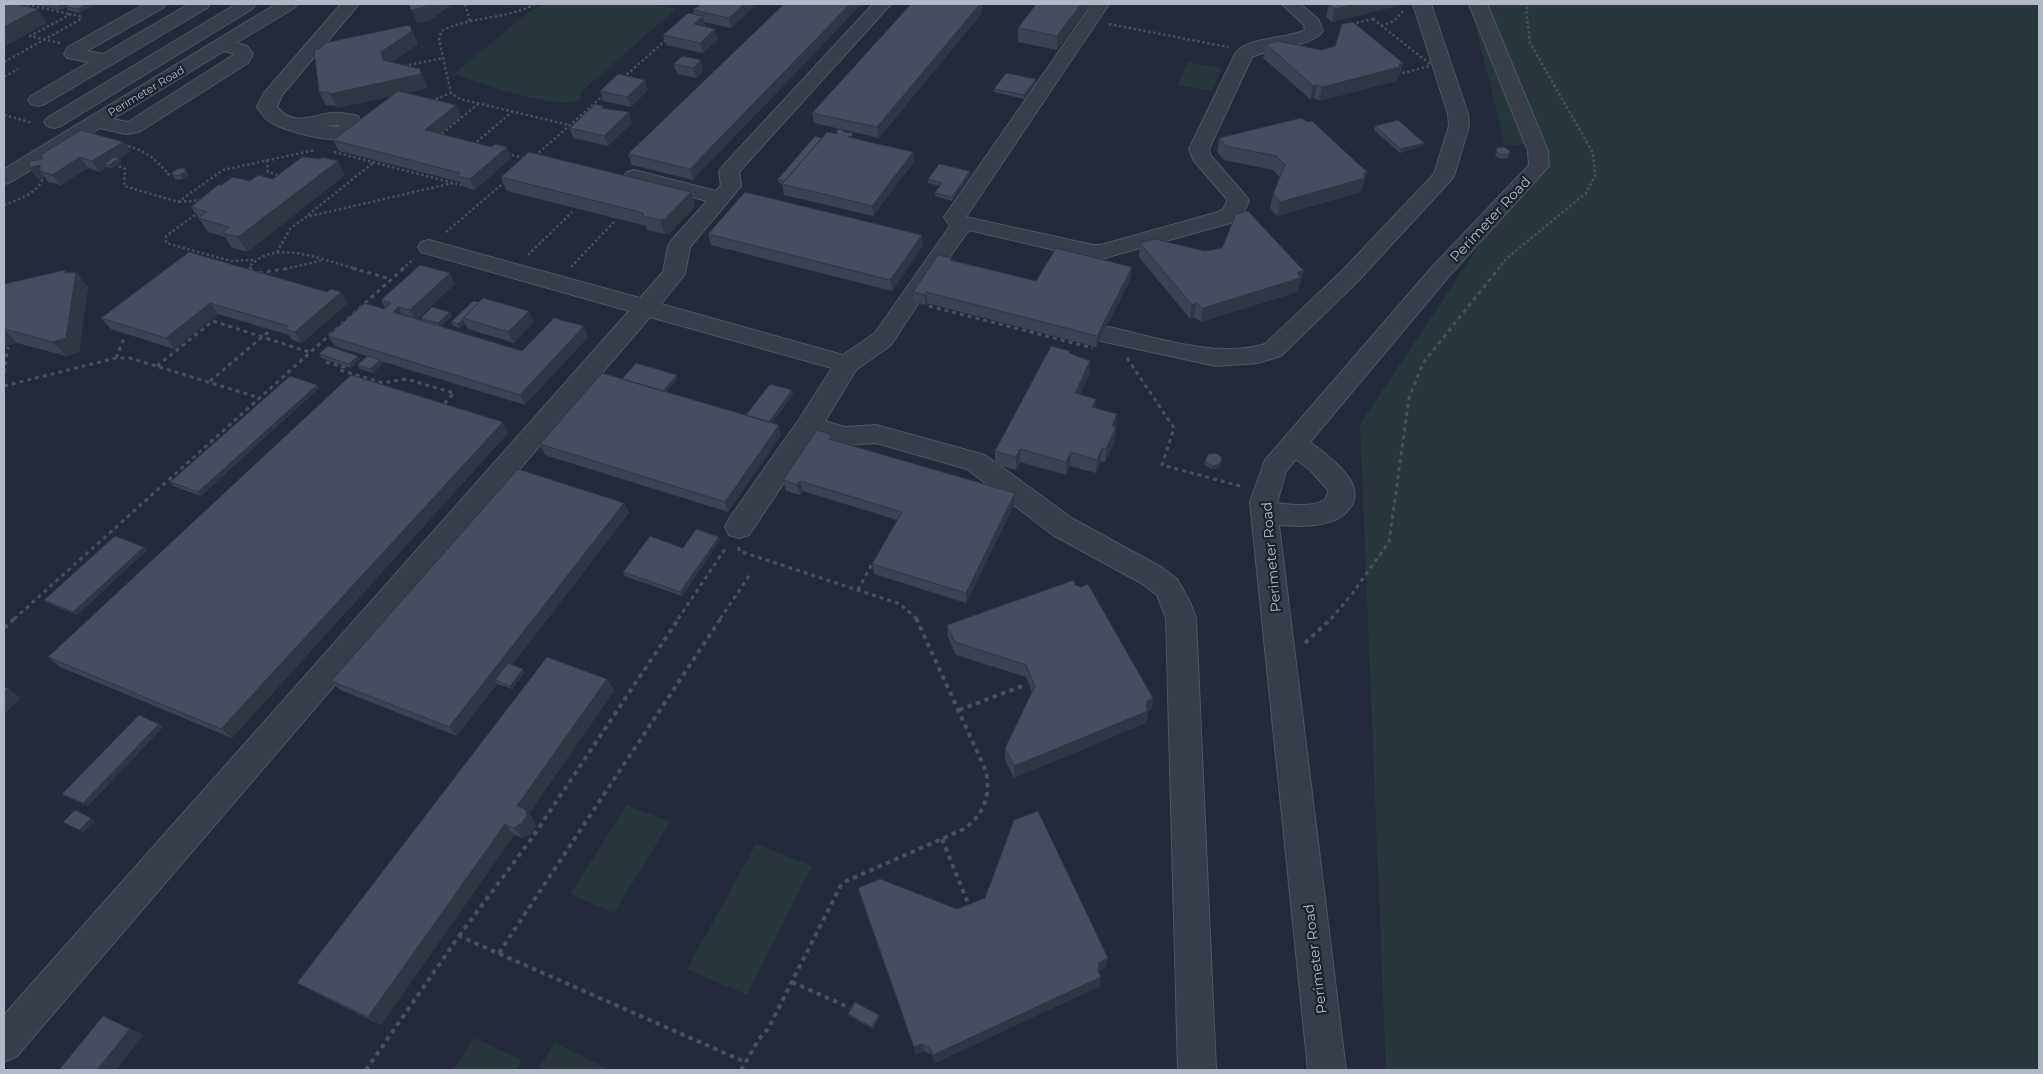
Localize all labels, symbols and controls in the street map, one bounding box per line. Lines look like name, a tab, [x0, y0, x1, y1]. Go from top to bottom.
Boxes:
street label: Perimeter Road	[105, 63, 187, 119]
street label: Perimeter Road	[1446, 172, 1534, 266]
street label: Perimeter Road	[1257, 501, 1285, 613]
street label: Perimeter Road	[1299, 903, 1331, 1015]

